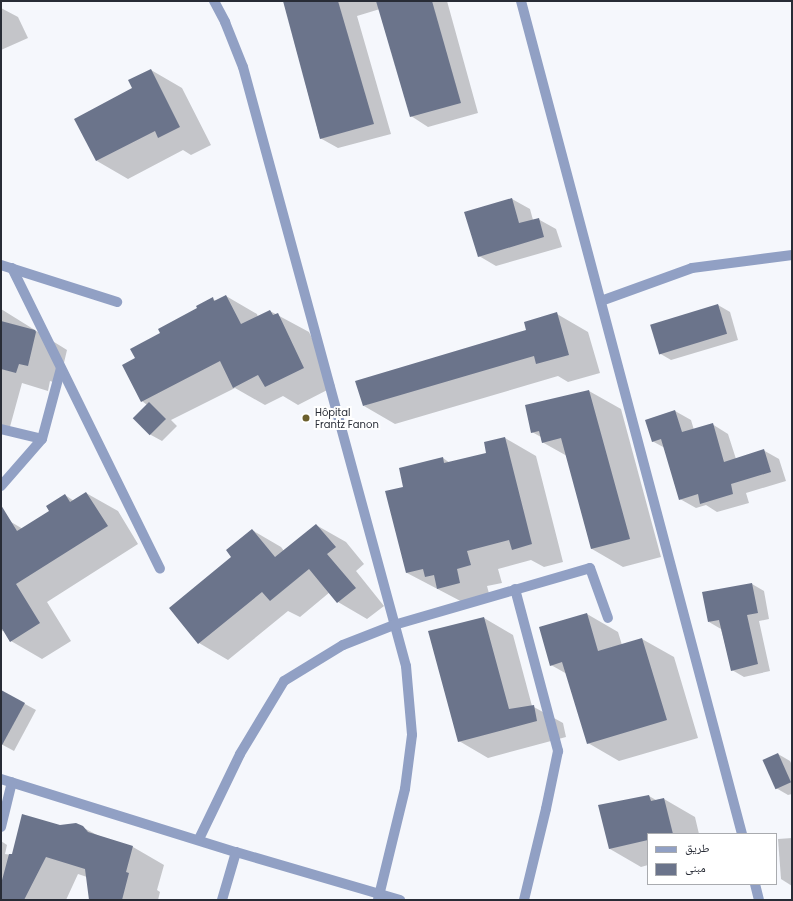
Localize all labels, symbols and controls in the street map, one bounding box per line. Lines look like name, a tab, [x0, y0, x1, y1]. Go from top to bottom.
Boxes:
place label: Hôpital Frantz Fanon	[315, 406, 379, 430]
marker: Hôpital Frantz Fanon	[300, 412, 312, 424]
legend	[647, 833, 777, 885]
text: طريق	[685, 839, 710, 856]
text: مبنى	[685, 859, 706, 876]

